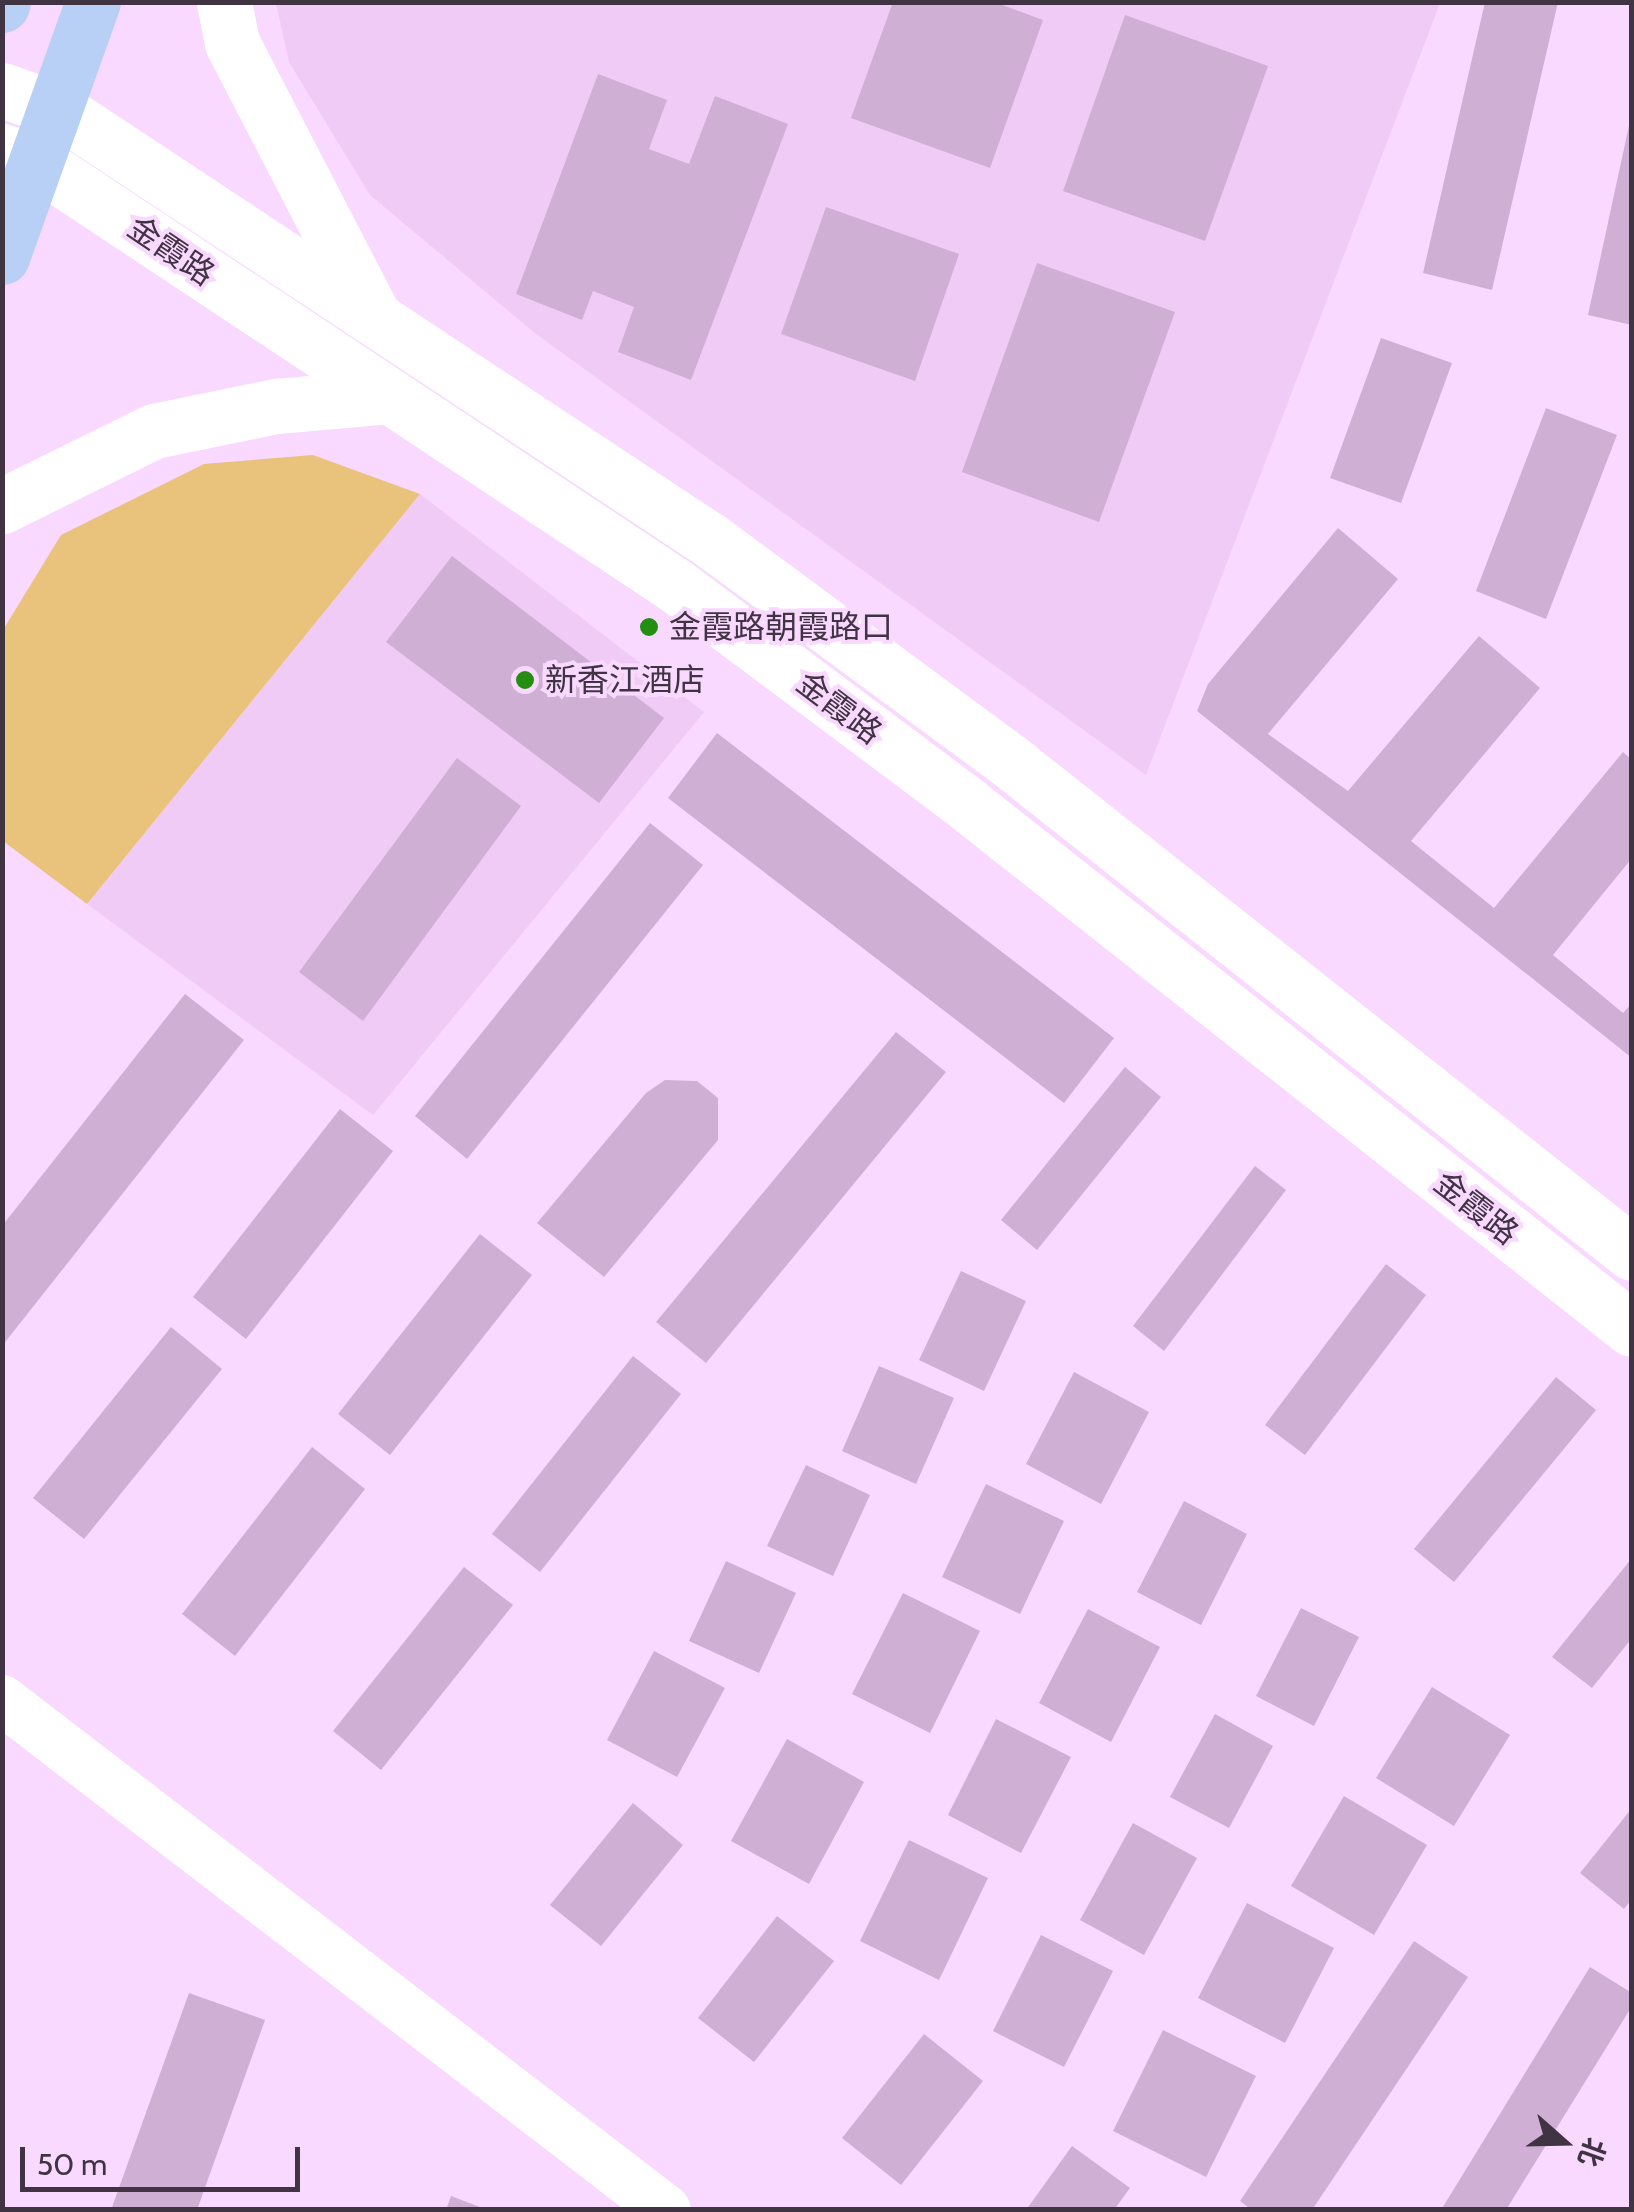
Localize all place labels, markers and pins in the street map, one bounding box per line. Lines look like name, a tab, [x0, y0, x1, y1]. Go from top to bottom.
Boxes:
place label: 金霞路朝霞路口	[669, 608, 893, 646]
marker: 金霞路朝霞路口	[638, 616, 660, 638]
place label: 新香江酒店	[545, 661, 705, 699]
marker: 新香江酒店	[514, 669, 536, 691]

